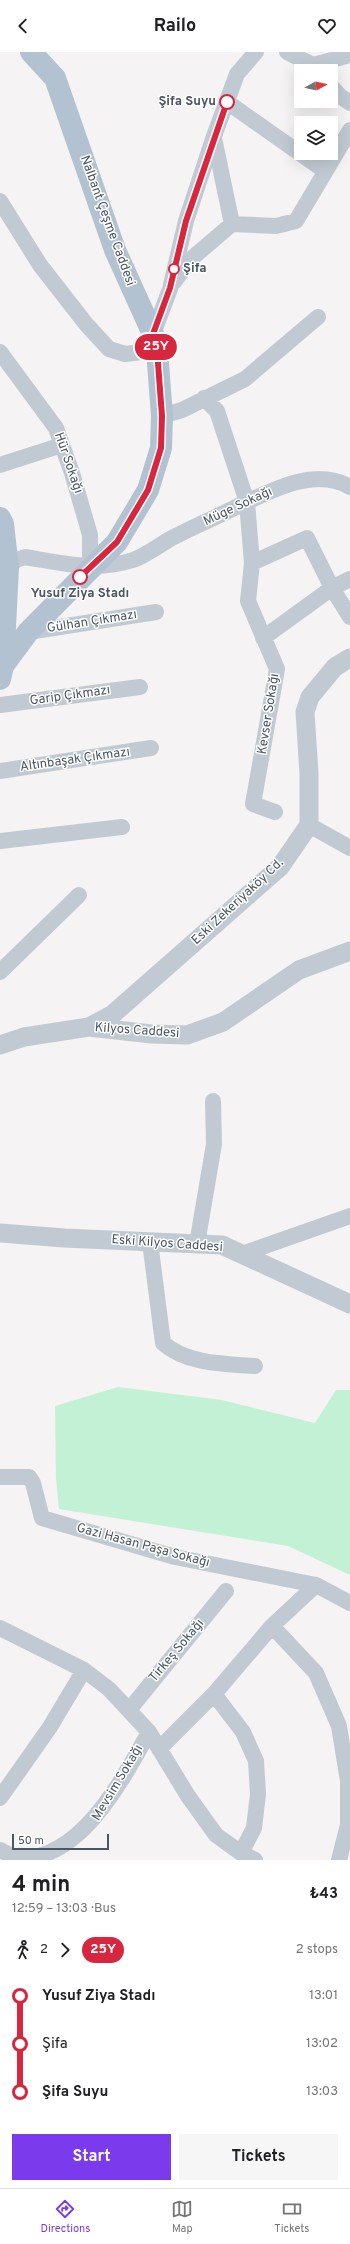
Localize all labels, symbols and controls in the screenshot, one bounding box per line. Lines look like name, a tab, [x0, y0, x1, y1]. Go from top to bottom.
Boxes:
icon: back	[12, 15, 34, 37]
text: Railo	[154, 15, 196, 38]
icon: heart	[316, 15, 338, 37]
north arrow	[294, 64, 338, 108]
map controls	[294, 64, 338, 160]
place label: Şifa Suyu	[158, 94, 216, 110]
marker: Şifa Suyu	[219, 94, 235, 110]
button: layers	[294, 116, 338, 160]
street label: Nalbant Çeşme Caddesi	[76, 154, 138, 288]
place label: Şifa	[183, 261, 207, 277]
marker: Şifa	[168, 263, 180, 275]
line badge: 25Y	[133, 334, 179, 360]
text: 25Y	[143, 338, 169, 355]
street label: Hür Sokağı	[50, 430, 86, 496]
street label: Müge Sokağı	[201, 484, 275, 530]
marker: Yusuf Ziya Stadı	[72, 569, 88, 585]
place label: Yusuf Ziya Stadı	[31, 586, 129, 602]
street label: Gülhan Çıkmazı	[46, 607, 138, 637]
street label: Kevser Sokağı	[255, 672, 283, 756]
street label: Garip Çıkmazı	[29, 682, 111, 710]
street label: Altınbaşak Çıkmazı	[19, 744, 131, 776]
street label: Eski Zekeriyaköy Cd.	[189, 855, 287, 949]
street label: Kilyos Caddesi	[94, 1020, 180, 1042]
street label: Eski Kilyos Caddesi	[111, 1232, 223, 1256]
street label: Gazi Hasan Paşa Sokağı	[75, 1520, 211, 1572]
street label: Tirkeş Sokağı	[146, 1616, 208, 1686]
street label: Mevsim Sokağı	[89, 1742, 147, 1824]
scale bar	[12, 1832, 109, 1851]
text: 50 m	[18, 1834, 44, 1848]
text: 4 min	[12, 1872, 70, 1899]
text: ₺43	[310, 1885, 338, 1904]
text: 12:59 – 13:03 · Bus	[12, 1901, 116, 1917]
icon: walk	[12, 1939, 34, 1961]
icon: forward	[54, 1939, 76, 1961]
text: 25Y	[90, 1941, 116, 1958]
text: 2	[40, 1942, 48, 1958]
text: 2 stops	[296, 1942, 338, 1958]
text: Yusuf Ziya Stadı	[42, 1987, 155, 2006]
text: 13:01	[309, 1988, 338, 2004]
text: Şifa	[42, 2035, 68, 2054]
text: 13:02	[306, 2036, 338, 2052]
text: Şifa Suyu	[42, 2083, 108, 2102]
text: 13:03	[306, 2084, 338, 2100]
button: Start	[12, 2134, 171, 2180]
button: Tickets	[179, 2134, 338, 2180]
tab: Directions	[40, 2198, 90, 2236]
tab: Map	[171, 2198, 193, 2236]
tab: Tickets	[274, 2198, 310, 2236]

